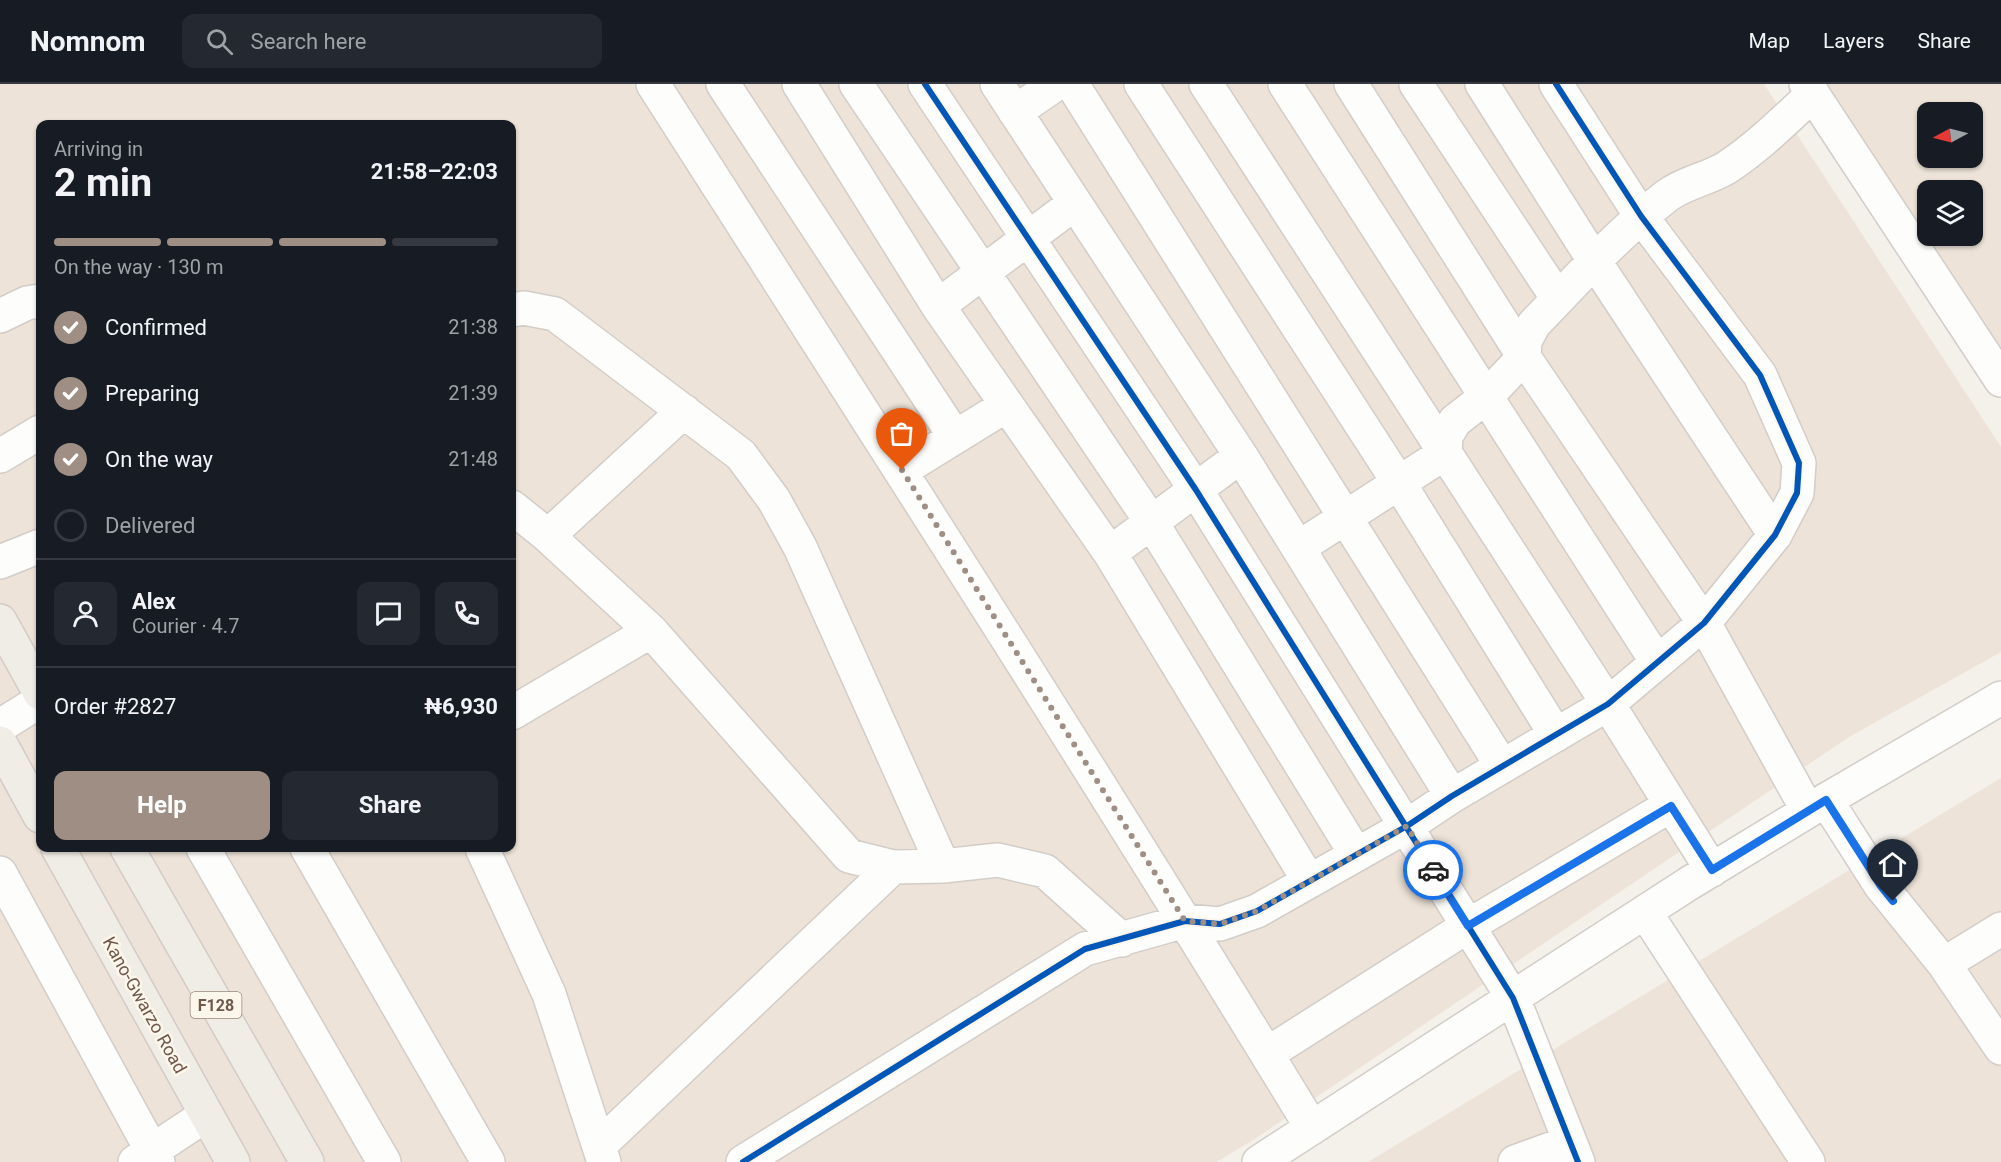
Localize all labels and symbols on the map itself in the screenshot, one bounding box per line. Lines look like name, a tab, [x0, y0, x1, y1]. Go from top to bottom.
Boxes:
north arrow	[1917, 102, 1983, 168]
pin	[876, 408, 927, 470]
pin	[1867, 839, 1918, 901]
courier	[1403, 840, 1463, 900]
street label: Kano-Gwarzo Road	[99, 933, 191, 1077]
road number: F128	[190, 992, 242, 1018]

